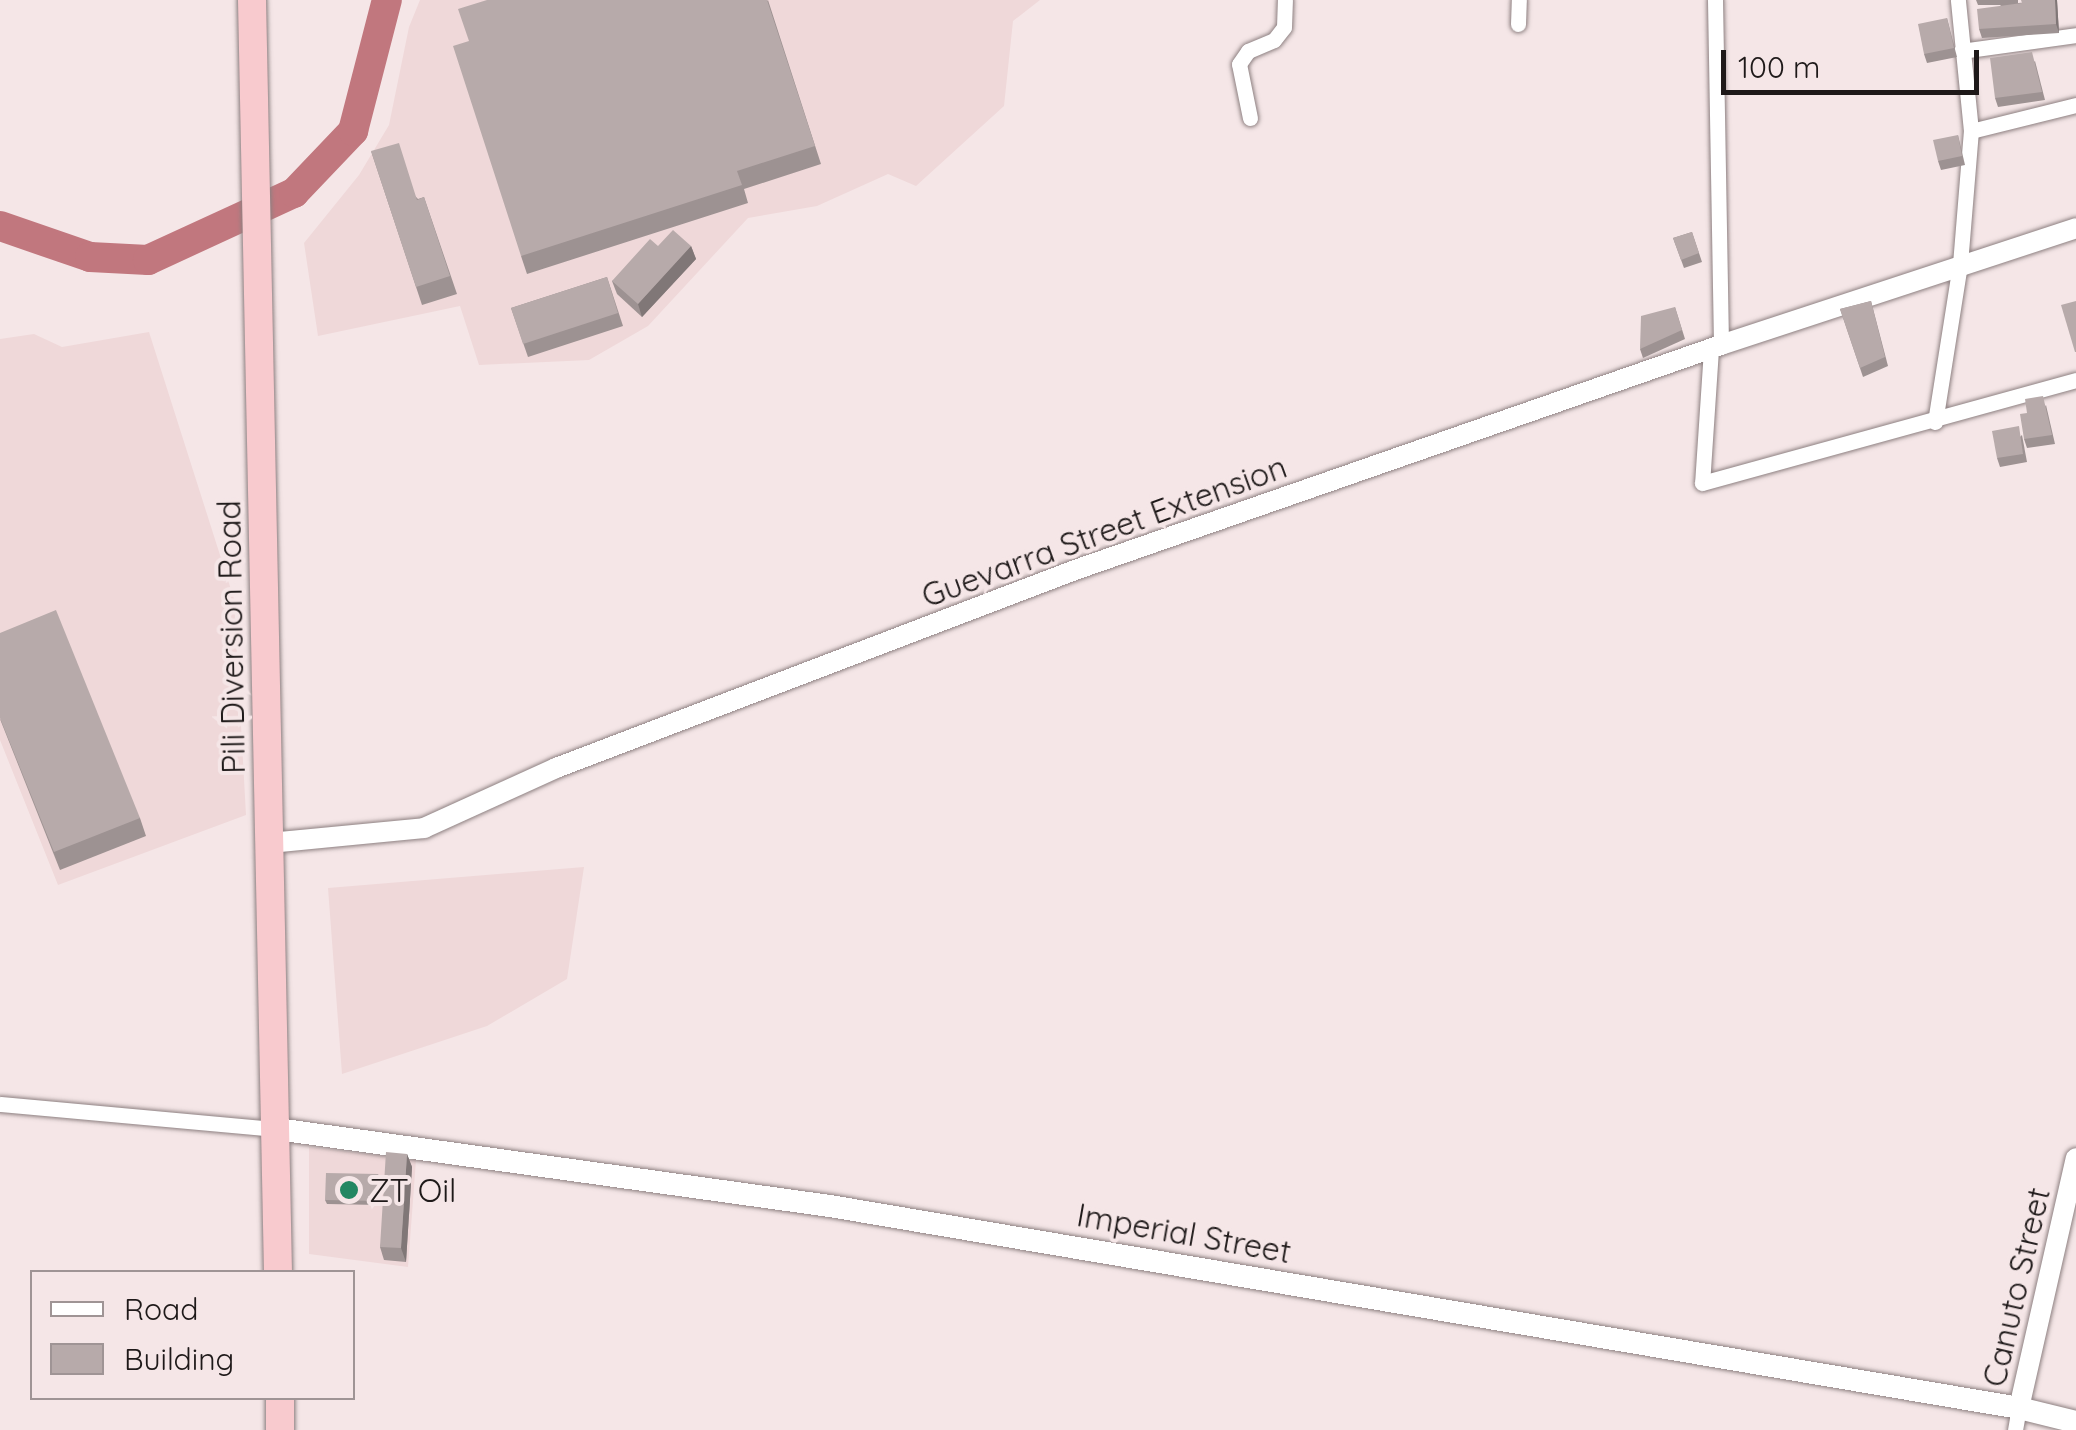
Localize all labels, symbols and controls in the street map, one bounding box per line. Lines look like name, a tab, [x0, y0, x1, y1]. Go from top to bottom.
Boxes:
scale bar	[1726, 30, 1984, 92]
text: 100 m	[1738, 48, 1820, 86]
street label: Guevarra Street Extension	[916, 447, 1292, 615]
street label: Pili Diversion Road	[209, 500, 253, 774]
place label: ZT Oil	[369, 1171, 456, 1209]
marker: ZT Oil	[338, 1179, 360, 1201]
street label: Canuto Street	[1974, 1184, 2058, 1390]
street label: Imperial Street	[1074, 1195, 1294, 1271]
legend	[30, 1270, 355, 1400]
text: Road	[124, 1290, 198, 1328]
text: Building	[124, 1340, 234, 1378]

